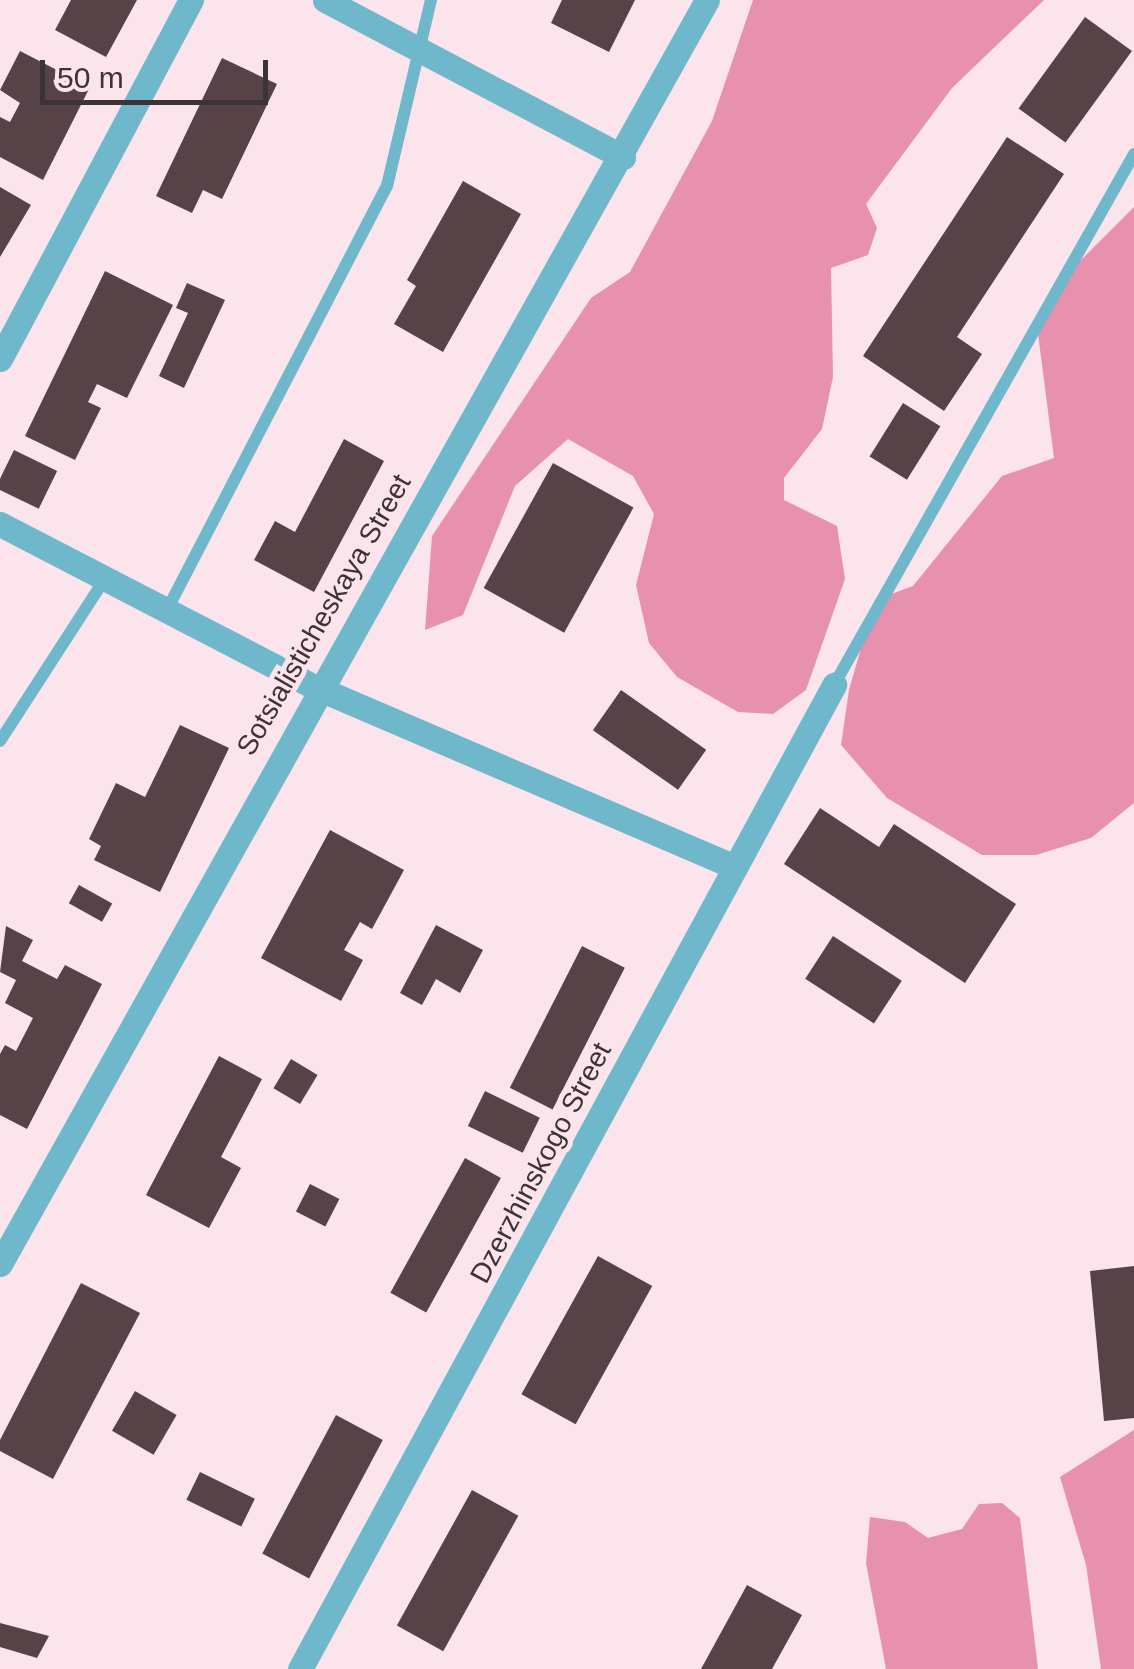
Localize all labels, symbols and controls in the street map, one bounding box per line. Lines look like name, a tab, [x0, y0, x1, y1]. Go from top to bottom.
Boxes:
scale bar	[45, 40, 272, 102]
text: 50 m	[57, 61, 124, 94]
street label: Sotsialisticheskaya Street	[230, 468, 418, 762]
street label: Dzerzhinskogo Street	[463, 1037, 619, 1289]

